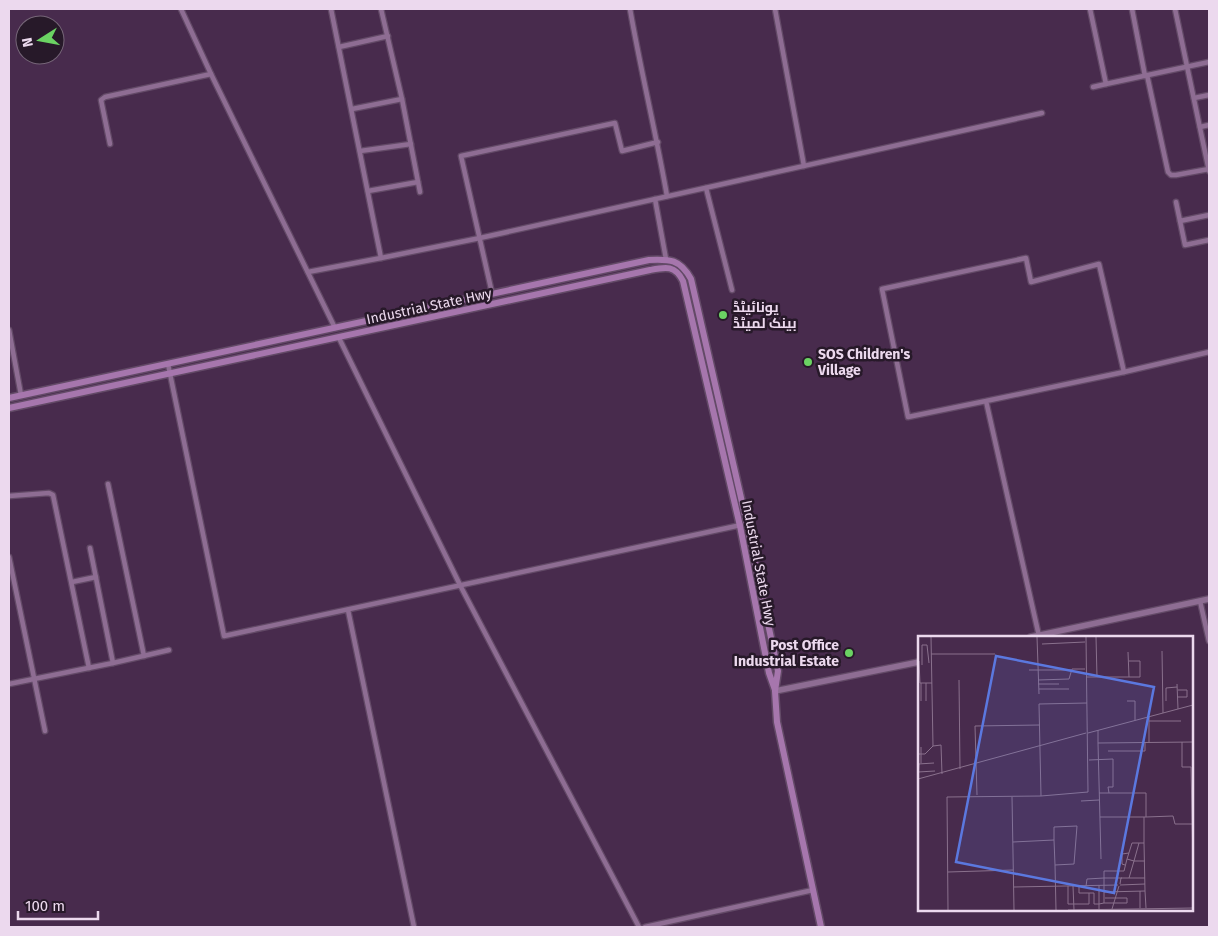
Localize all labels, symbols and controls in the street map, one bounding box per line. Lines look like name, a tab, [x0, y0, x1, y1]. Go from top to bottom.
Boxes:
north arrow	[15, 15, 65, 65]
text: N	[18, 36, 37, 49]
street label: Industrial State Hwy	[365, 285, 494, 328]
place label: یونائیٹڈ بینک لمیٹڈ	[733, 299, 797, 332]
marker: یونائیٹڈ بینک لمیٹڈ	[717, 309, 729, 321]
place label: SOS Children's Village	[817, 346, 910, 379]
marker: SOS Children's Village	[802, 356, 814, 368]
street label: Industrial State Hwy	[738, 499, 779, 628]
inset map	[918, 636, 1193, 911]
place label: Post Office Industrial Estate	[734, 637, 839, 670]
marker: Post Office Industrial Estate	[843, 647, 855, 659]
scale bar	[18, 888, 98, 920]
text: 100 m	[25, 897, 65, 915]

